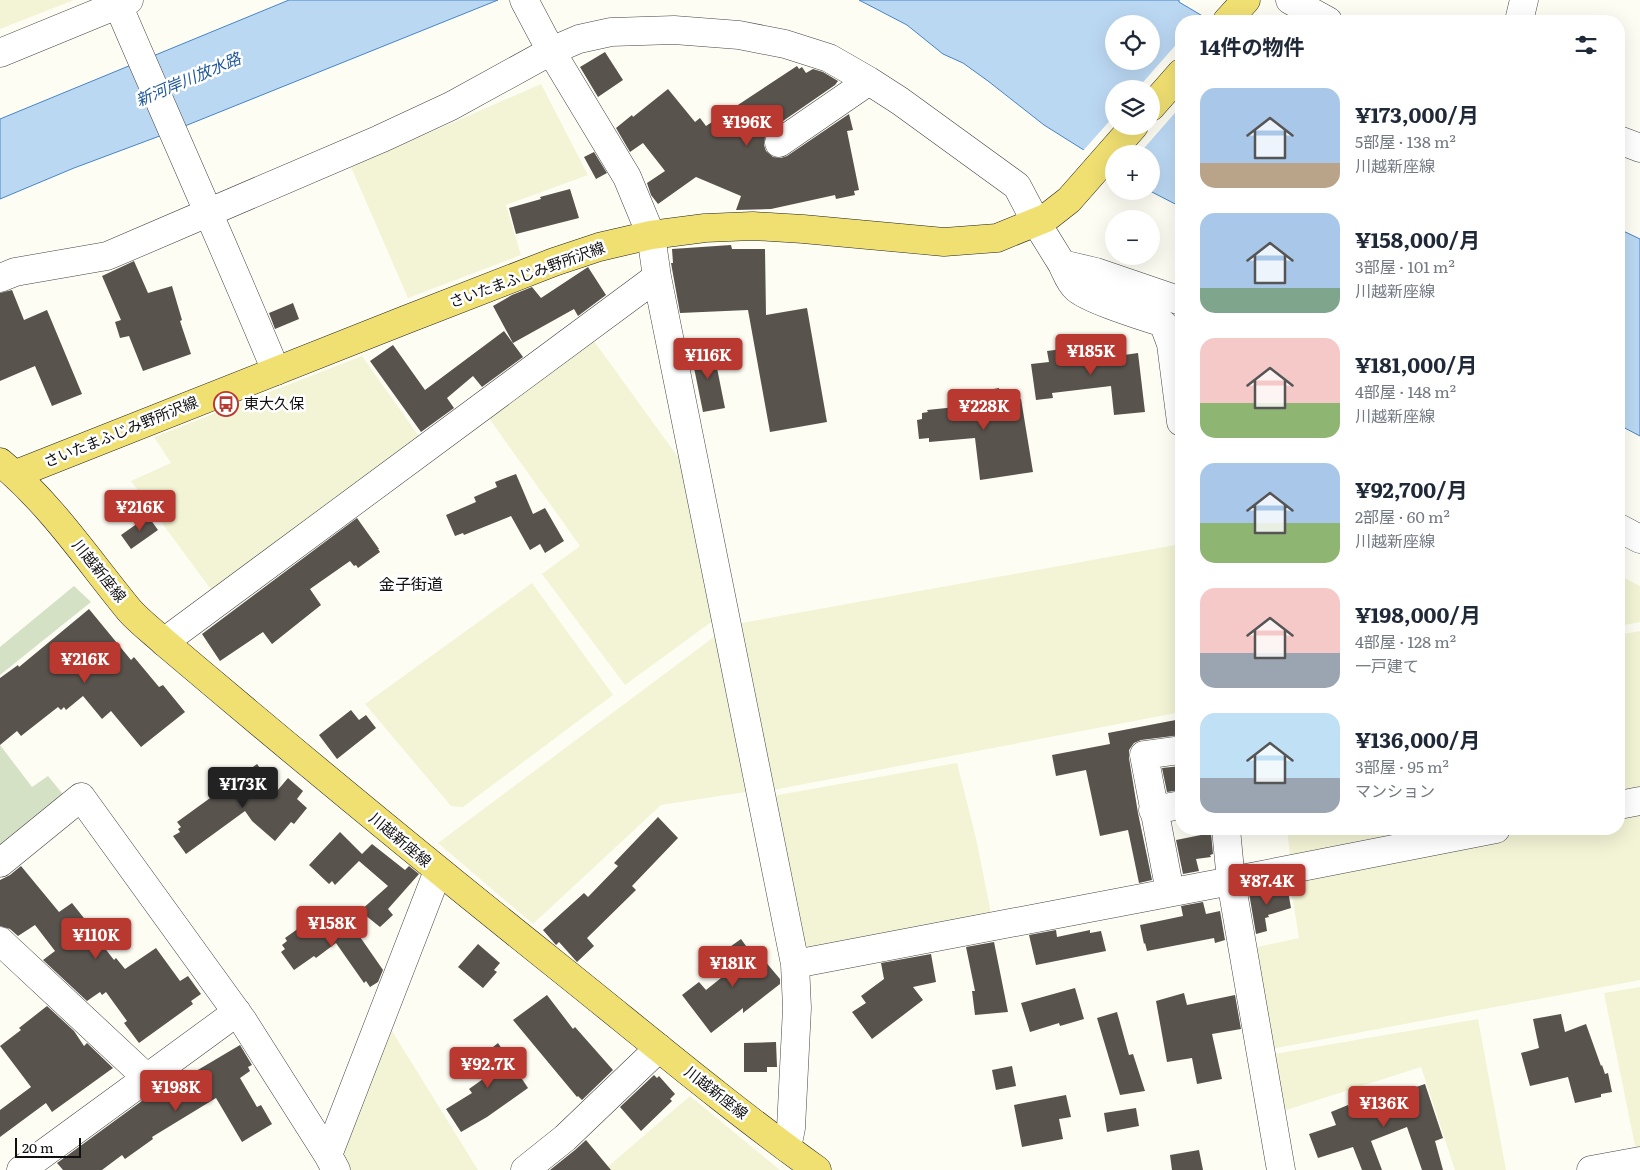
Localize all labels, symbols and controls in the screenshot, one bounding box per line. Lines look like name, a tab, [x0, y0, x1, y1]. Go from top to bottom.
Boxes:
map controls	[1105, 15, 1160, 265]
button: locate	[1105, 15, 1160, 70]
text: 14件の物件	[1200, 30, 1305, 61]
icon: filters	[1572, 31, 1600, 59]
water label: 新河岸川放水路	[131, 44, 246, 111]
button: layers	[1105, 80, 1160, 135]
text: ¥173,000/月	[1355, 98, 1479, 129]
pin: ¥196K	[712, 104, 782, 147]
icon: home	[1240, 108, 1300, 168]
text: ¥196K	[722, 109, 772, 133]
text: 5部屋 · 138 m²	[1355, 129, 1456, 153]
button: +	[1105, 145, 1160, 200]
text: 川越新座線	[1355, 153, 1435, 177]
button: −	[1105, 210, 1160, 265]
text: ¥158,000/月	[1355, 223, 1480, 254]
icon: home	[1240, 233, 1300, 293]
street label: さいたまふじみ野所沢線	[445, 235, 608, 313]
text: 3部屋 · 101 m²	[1355, 254, 1455, 278]
text: 川越新座線	[1355, 278, 1435, 302]
pin: ¥185K	[1056, 334, 1126, 376]
pin: ¥116K	[673, 338, 743, 380]
text: ¥185K	[1066, 338, 1116, 362]
text: ¥116K	[684, 342, 732, 366]
text: ¥181,000/月	[1355, 348, 1477, 379]
icon: home	[1240, 358, 1300, 418]
text: 4部屋 · 148 m²	[1355, 379, 1456, 403]
pin: ¥228K	[949, 388, 1019, 431]
street label: さいたまふじみ野所沢線	[40, 389, 201, 472]
bus stop icon: 東大久保	[213, 391, 239, 417]
place label: 東大久保	[244, 391, 304, 414]
text: ¥228K	[958, 393, 1010, 417]
text: 川越新座線	[1355, 403, 1435, 427]
text: ¥92,700/月	[1355, 473, 1468, 504]
icon: home	[1240, 483, 1300, 543]
pin: ¥216K	[105, 490, 175, 532]
text: ¥216K	[115, 494, 165, 518]
text: 2部屋 · 60 m²	[1355, 504, 1450, 528]
text: 川越新座線	[1355, 528, 1435, 552]
street label: 川越新座線	[68, 534, 133, 606]
district label: 金子街道	[379, 571, 443, 595]
text: ¥198,000/月	[1355, 598, 1481, 629]
icon: home	[1240, 608, 1300, 668]
text: 4部屋 · 128 m²	[1355, 629, 1456, 653]
pin: ¥216K	[50, 642, 120, 684]
text: ¥216K	[60, 646, 110, 670]
text: 一戸建て	[1355, 653, 1419, 677]
text: ¥136,000/月	[1355, 723, 1480, 754]
icon: home	[1240, 733, 1300, 793]
text: 3部屋 · 95 m²	[1355, 754, 1449, 778]
pin: ¥173K	[208, 766, 278, 809]
text: ¥173K	[219, 771, 267, 795]
text: マンション	[1355, 778, 1435, 802]
street label: 川越新座線	[365, 806, 437, 872]
pin: ¥87.4K	[1226, 864, 1308, 906]
text: ¥87.4K	[1239, 868, 1295, 892]
pin: ¥158K	[297, 906, 367, 948]
text: ¥158K	[307, 910, 357, 934]
pin: ¥110K	[61, 918, 131, 960]
text: ¥110K	[72, 922, 120, 946]
pin: ¥181K	[698, 946, 768, 988]
text: ¥181K	[709, 950, 757, 974]
pin: ¥92.7K	[447, 1046, 529, 1089]
text: ¥92.7K	[461, 1051, 515, 1075]
street label: 川越新座線	[680, 1060, 754, 1124]
pin: ¥198K	[141, 1070, 211, 1112]
text: ¥198K	[151, 1074, 201, 1098]
pin: ¥136K	[1349, 1086, 1419, 1128]
text: ¥136K	[1359, 1090, 1409, 1114]
scale bar	[15, 1135, 81, 1158]
text: 20 m	[22, 1137, 54, 1157]

